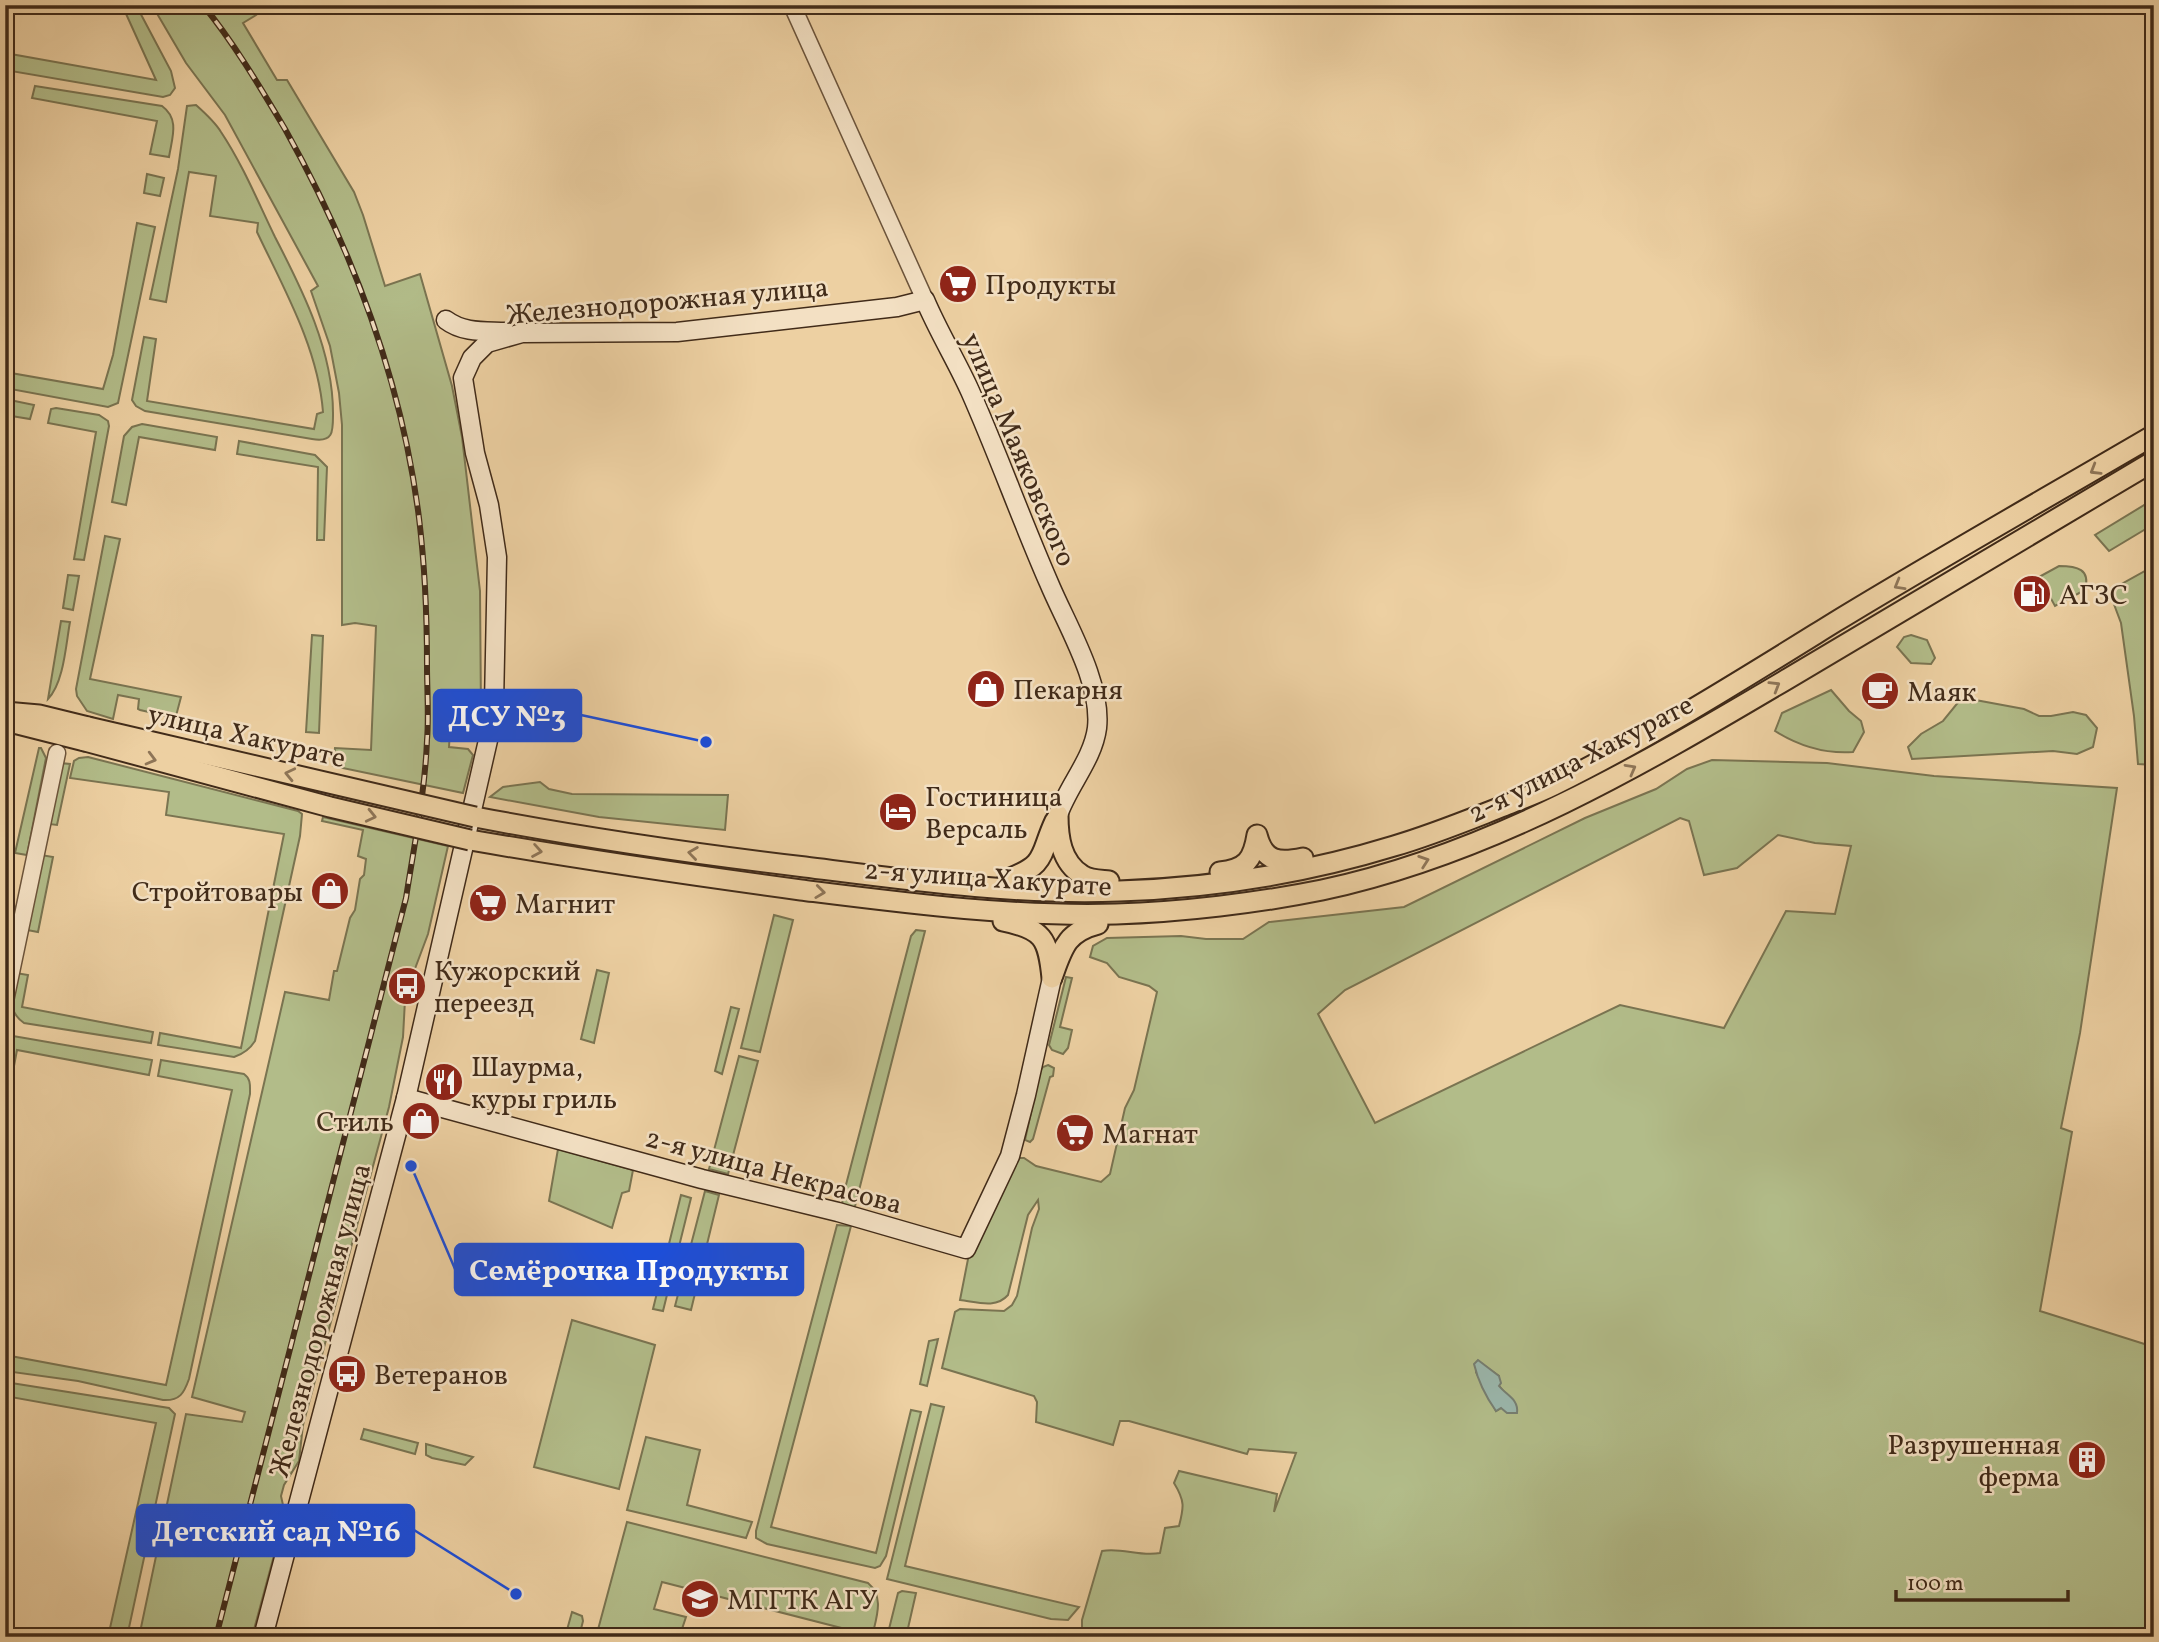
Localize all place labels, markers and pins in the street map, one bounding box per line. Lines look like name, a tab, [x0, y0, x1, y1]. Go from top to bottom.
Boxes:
supermarket icon: Продукты	[937, 263, 979, 305]
place label: Продукты	[985, 267, 1116, 306]
fuel station icon: АГЗС	[2011, 573, 2053, 615]
place label: АГЗС	[2059, 577, 2128, 616]
shop icon: Пекарня	[965, 668, 1007, 710]
cafe icon: Маяк	[1859, 670, 1901, 712]
place label: Пекарня	[1013, 672, 1123, 711]
place label: Маяк	[1907, 674, 1977, 713]
callout: ДСУ №3	[434, 690, 581, 741]
place label: Гостиница Версаль	[925, 779, 1063, 850]
hotel icon: Гостиница Версаль	[877, 791, 919, 833]
shop icon: Стройтовары	[309, 870, 351, 912]
place label: Стройтовары	[132, 874, 303, 913]
supermarket icon: Магнит	[467, 882, 509, 924]
place label: Магнит	[515, 886, 615, 925]
place label: Кужорский переезд	[434, 953, 581, 1024]
bus stop icon: Кужорский переезд	[386, 965, 428, 1007]
place label: Шаурма, куры гриль	[471, 1049, 617, 1120]
restaurant icon: Шаурма, куры гриль	[423, 1061, 465, 1103]
shop icon: Стиль	[400, 1100, 442, 1142]
place label: Стиль	[316, 1104, 394, 1143]
supermarket icon: Магнат	[1054, 1112, 1096, 1154]
place label: Магнат	[1102, 1116, 1198, 1155]
callout: Семёрочка Продукты	[455, 1244, 803, 1295]
bus stop icon: Ветеранов	[326, 1353, 368, 1395]
place label: Ветеранов	[374, 1357, 508, 1396]
place label: Разрушенная ферма	[1888, 1427, 2060, 1498]
building icon: Разрушенная ферма	[2066, 1439, 2108, 1481]
callout: Детский сад №16	[137, 1505, 414, 1556]
school or university icon: МГГТК АГУ	[679, 1578, 721, 1620]
place label: МГГТК АГУ	[727, 1582, 878, 1621]

